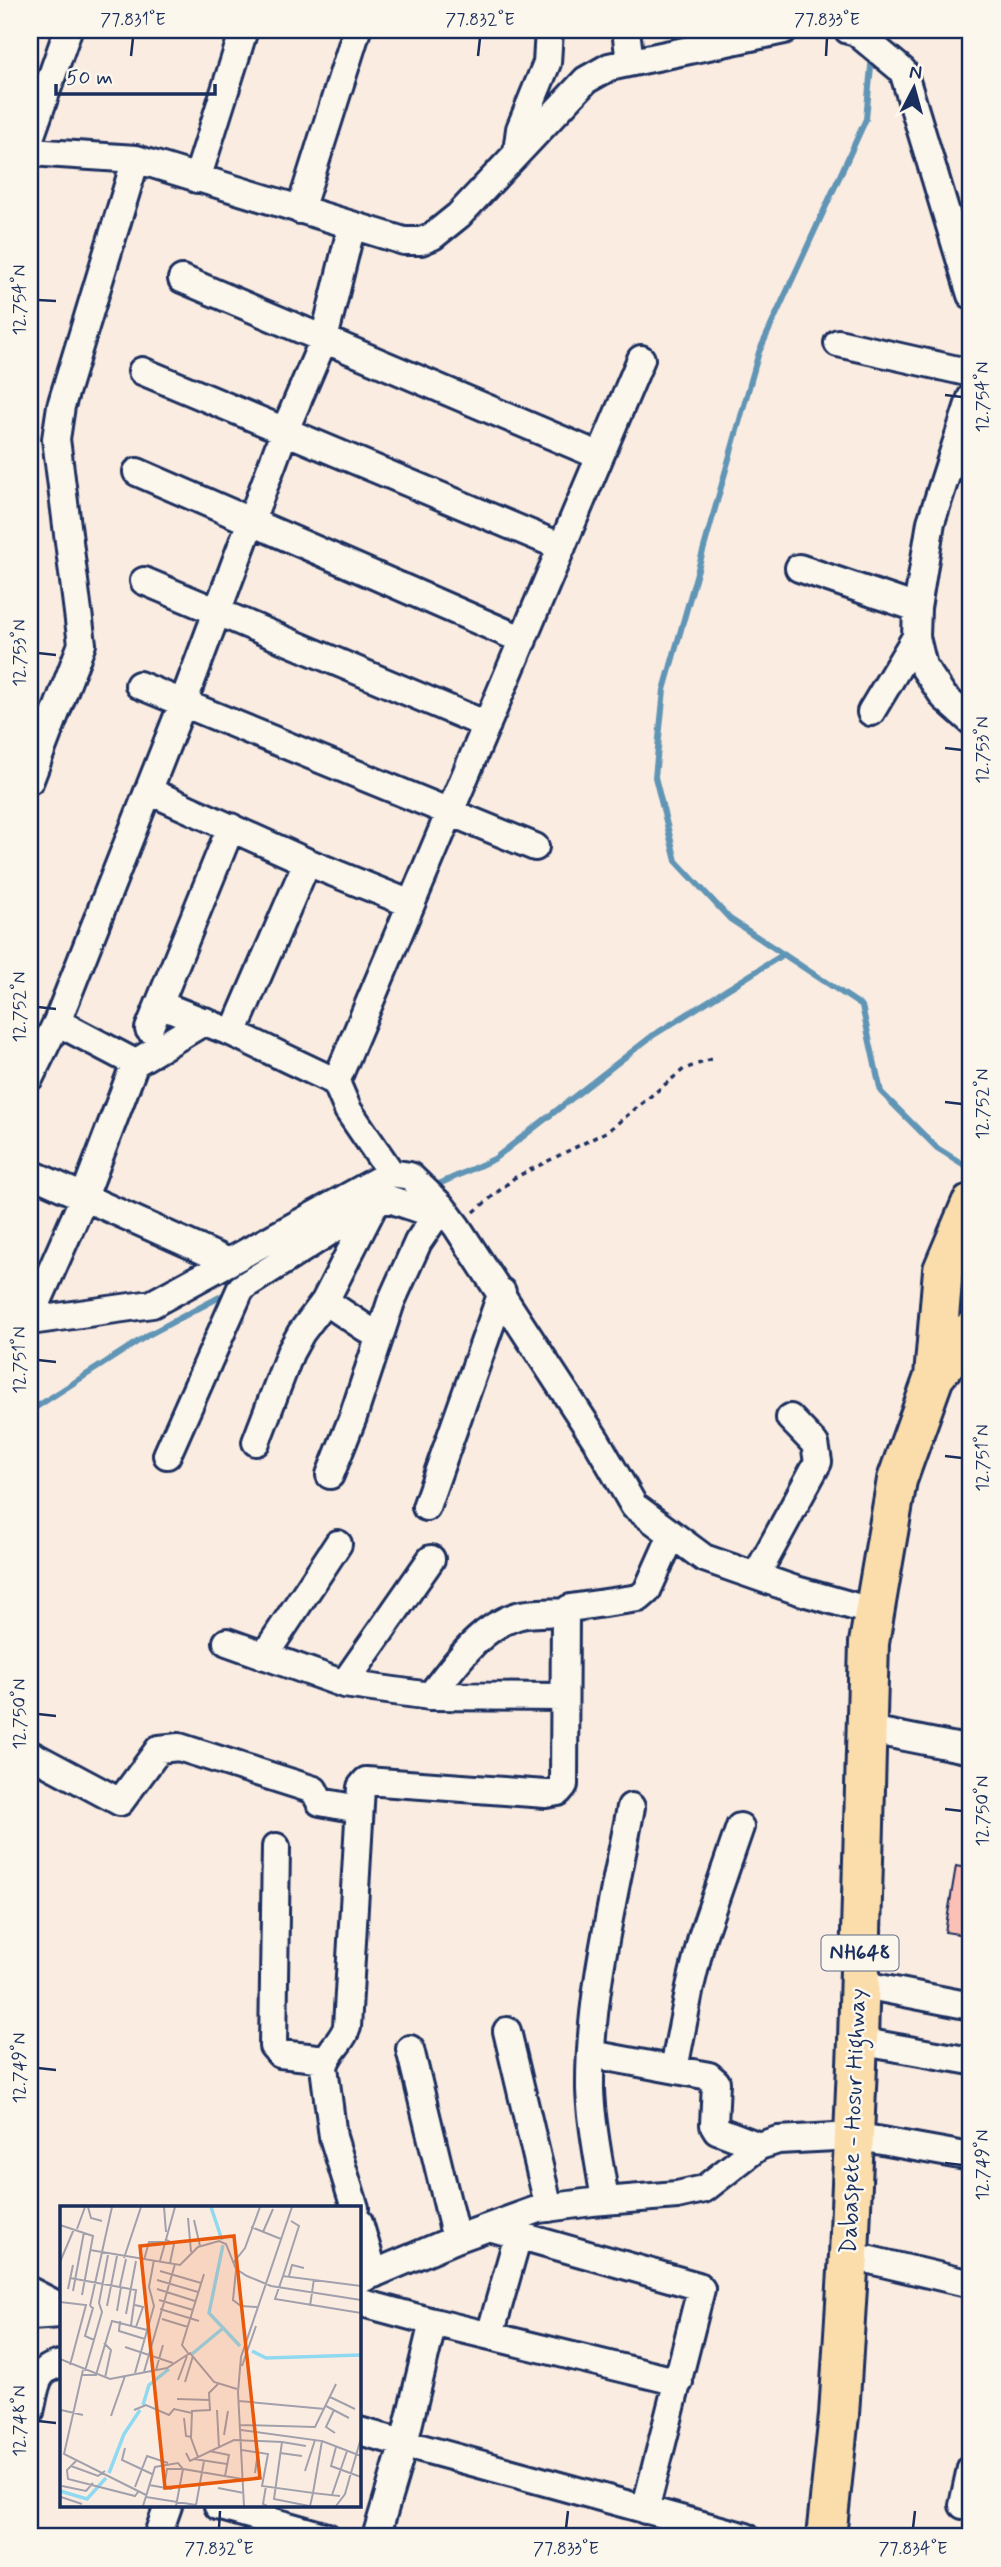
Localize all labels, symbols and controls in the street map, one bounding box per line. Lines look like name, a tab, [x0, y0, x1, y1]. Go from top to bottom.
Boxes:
text: 77.831°E	[100, 8, 166, 32]
text: 77.832°E	[445, 8, 515, 32]
text: 77.833°E	[794, 8, 860, 32]
scale bar	[56, 52, 215, 96]
north arrow	[878, 52, 948, 122]
text: N	[908, 59, 923, 86]
text: 50 m	[66, 64, 113, 92]
text: 12.754°N	[8, 265, 32, 335]
text: 12.754°N	[971, 362, 995, 432]
text: 12.753°N	[8, 619, 32, 687]
text: 12.753°N	[971, 716, 995, 784]
text: 12.752°N	[8, 971, 32, 1043]
text: 12.752°N	[971, 1068, 995, 1140]
text: 12.751°N	[8, 1326, 32, 1394]
text: 12.751°N	[971, 1424, 995, 1492]
text: 12.750°N	[8, 1678, 32, 1750]
text: 12.750°N	[971, 1775, 995, 1847]
road number: NH648	[822, 1936, 898, 1970]
street label: Dabaspete - Hosur Highway	[834, 1988, 876, 2254]
text: 12.749°N	[8, 2032, 32, 2104]
text: 12.749°N	[971, 2129, 995, 2201]
inset map	[60, 2206, 360, 2508]
text: 12.748°N	[8, 2385, 32, 2457]
text: 77.832°E	[184, 2537, 254, 2561]
text: 77.833°E	[533, 2537, 599, 2561]
text: 77.834°E	[878, 2537, 948, 2561]

